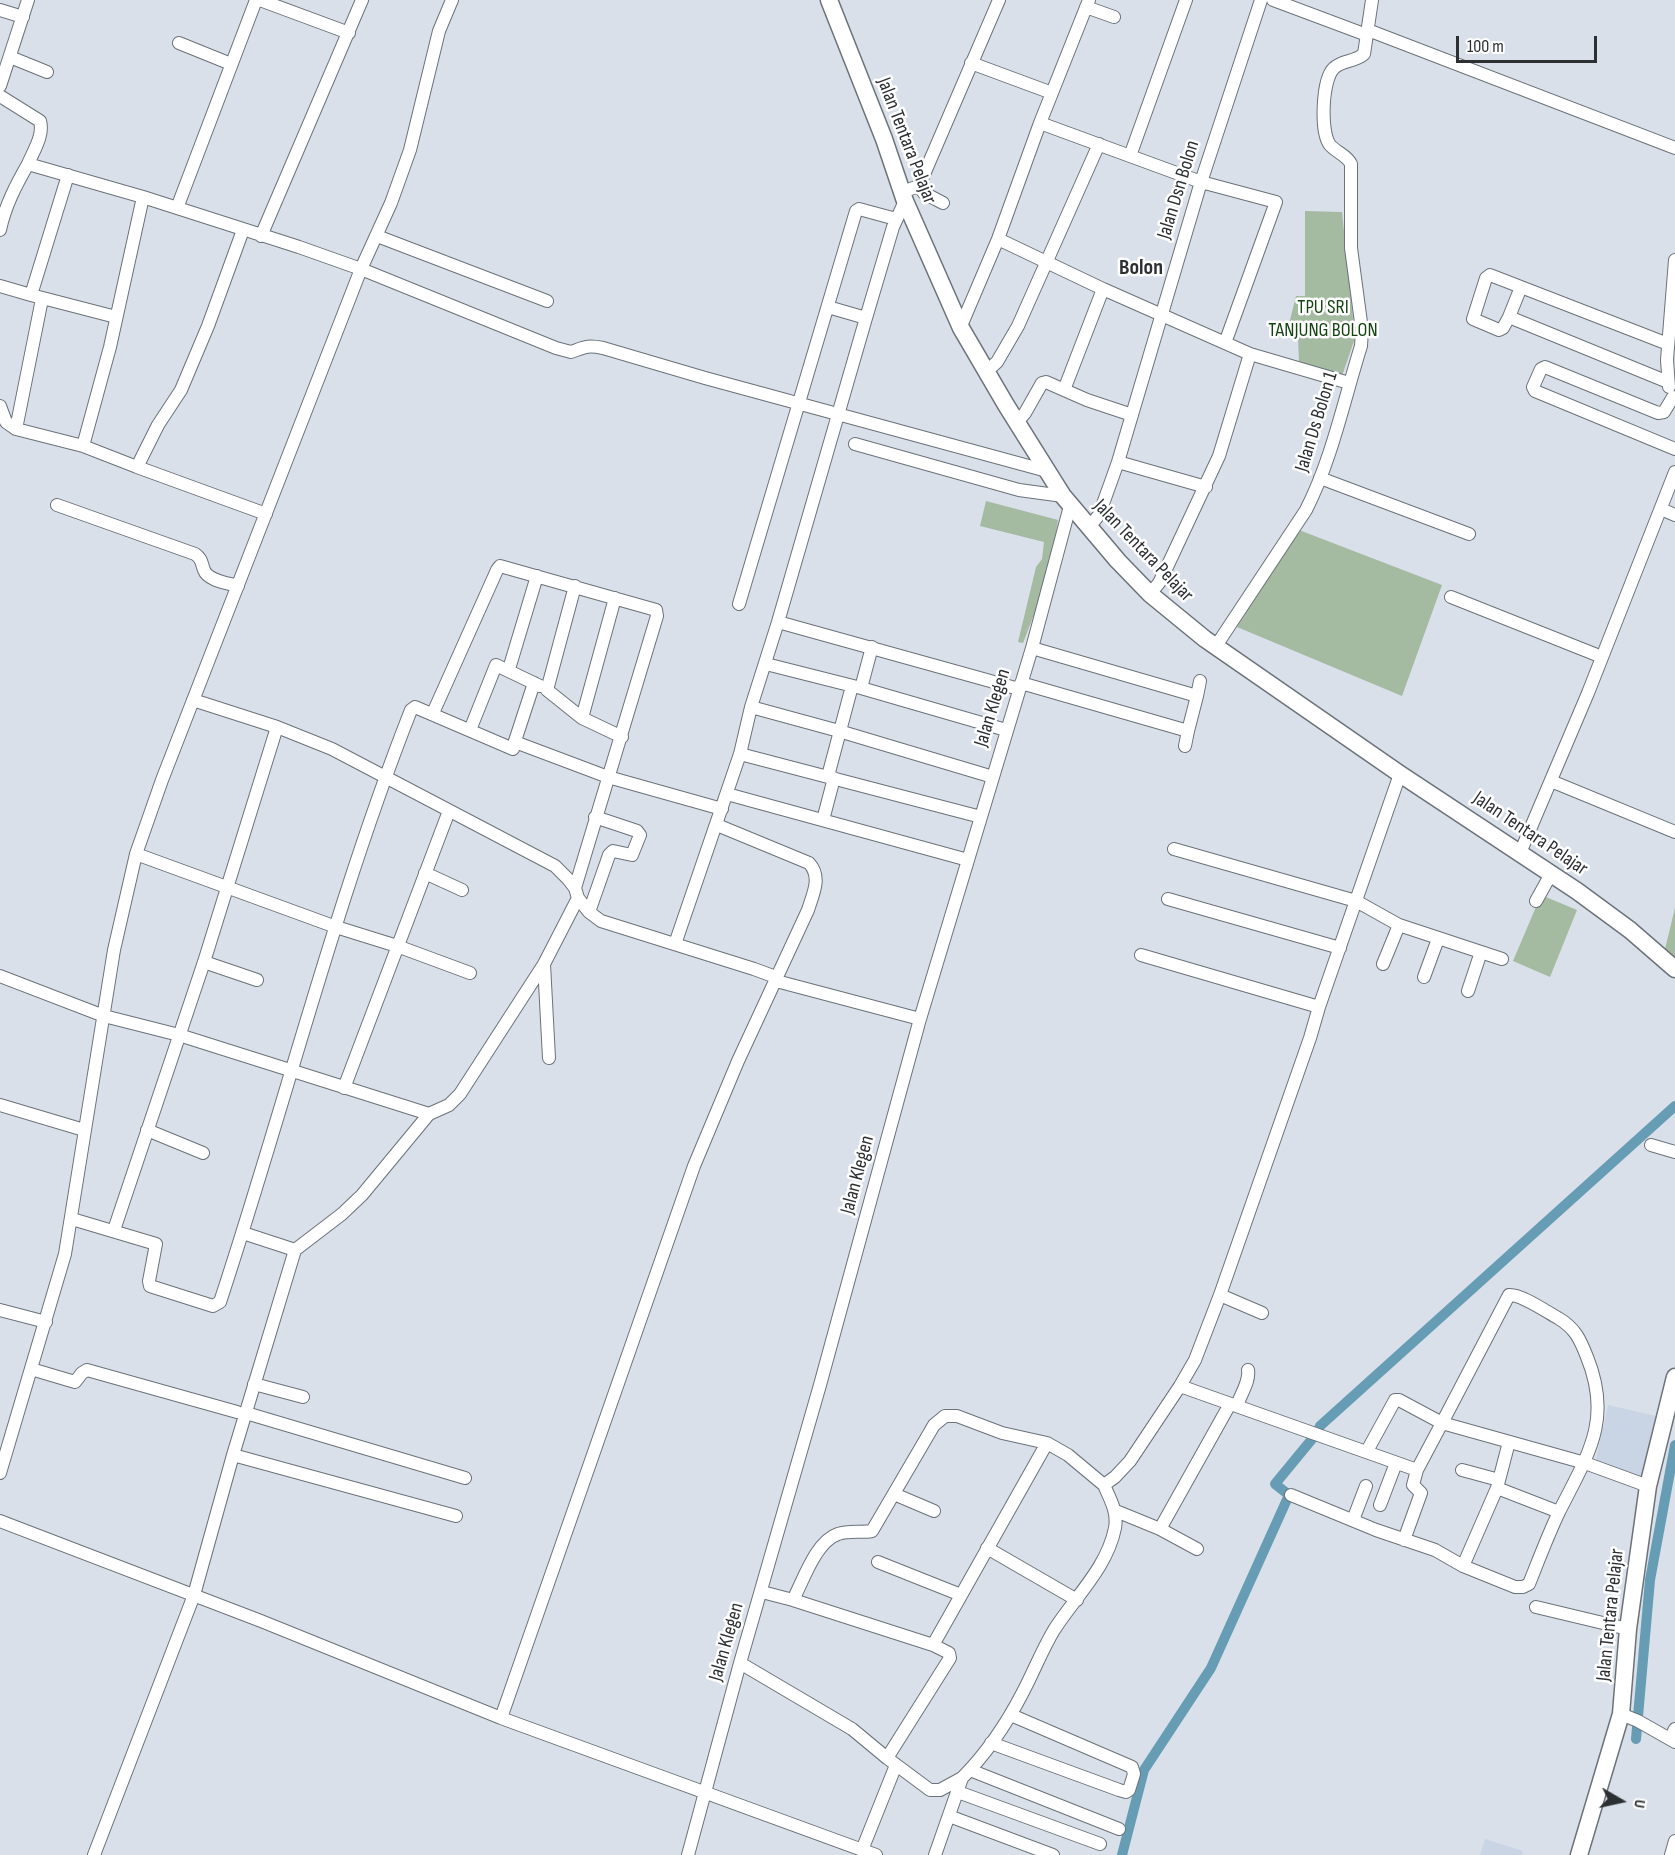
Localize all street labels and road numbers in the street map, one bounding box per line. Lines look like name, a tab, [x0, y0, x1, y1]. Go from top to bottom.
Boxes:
street label: Jalan Tentara Pelajar	[871, 74, 941, 208]
street label: Jalan Dsn Bolon	[1153, 138, 1205, 242]
street label: Jalan Ds Bolon 1	[1290, 369, 1344, 475]
street label: Jalan Tentara Pelajar	[1088, 495, 1198, 607]
street label: Jalan Klegen	[970, 666, 1016, 750]
street label: Jalan Tentara Pelajar	[1468, 787, 1592, 881]
street label: Jalan Klegen	[836, 1133, 880, 1217]
street label: Jalan Tentara Pelajar	[1592, 1547, 1630, 1683]
street label: Jalan Klegen	[704, 1600, 750, 1684]

